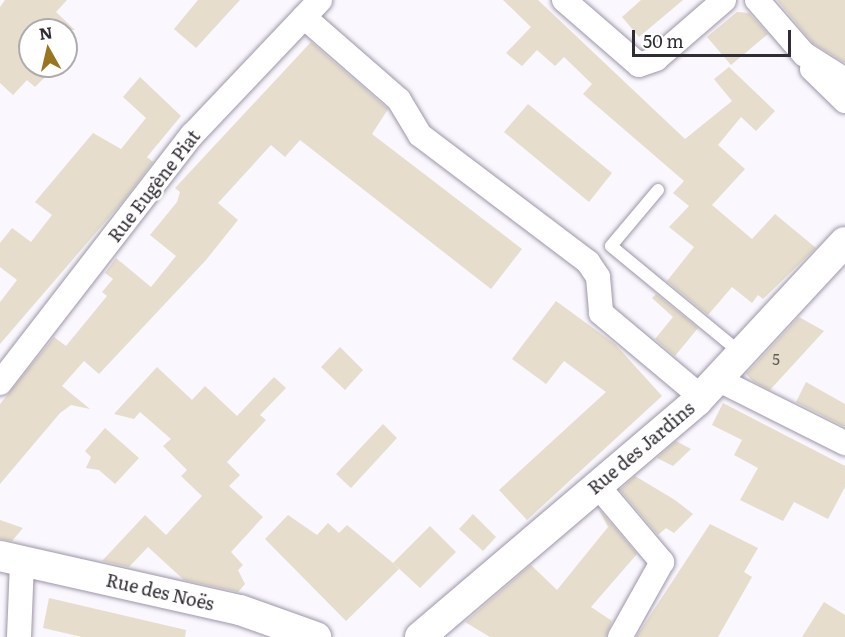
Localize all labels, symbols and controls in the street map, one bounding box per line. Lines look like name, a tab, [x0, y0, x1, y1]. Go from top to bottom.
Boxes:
north arrow	[18, 18, 78, 78]
scale bar	[635, 18, 794, 56]
text: N	[37, 19, 54, 45]
text: 50 m	[643, 27, 684, 54]
street label: Rue Eugène Piat	[104, 126, 204, 246]
house number: 5	[772, 350, 780, 368]
street label: Rue des Jardins	[583, 397, 699, 499]
street label: Rue des Noës	[104, 569, 216, 615]

